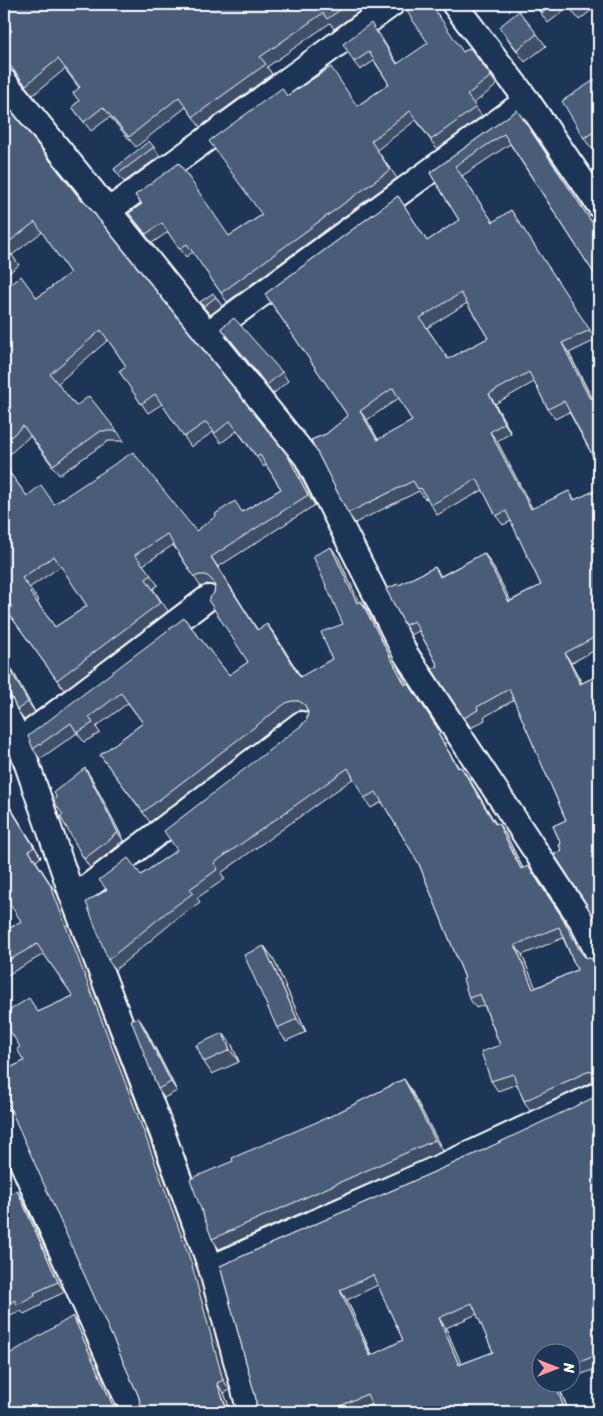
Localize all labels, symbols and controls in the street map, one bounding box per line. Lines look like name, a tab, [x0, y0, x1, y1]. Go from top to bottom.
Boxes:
north arrow	[530, 1344, 580, 1394]
text: N	[556, 1362, 581, 1373]

